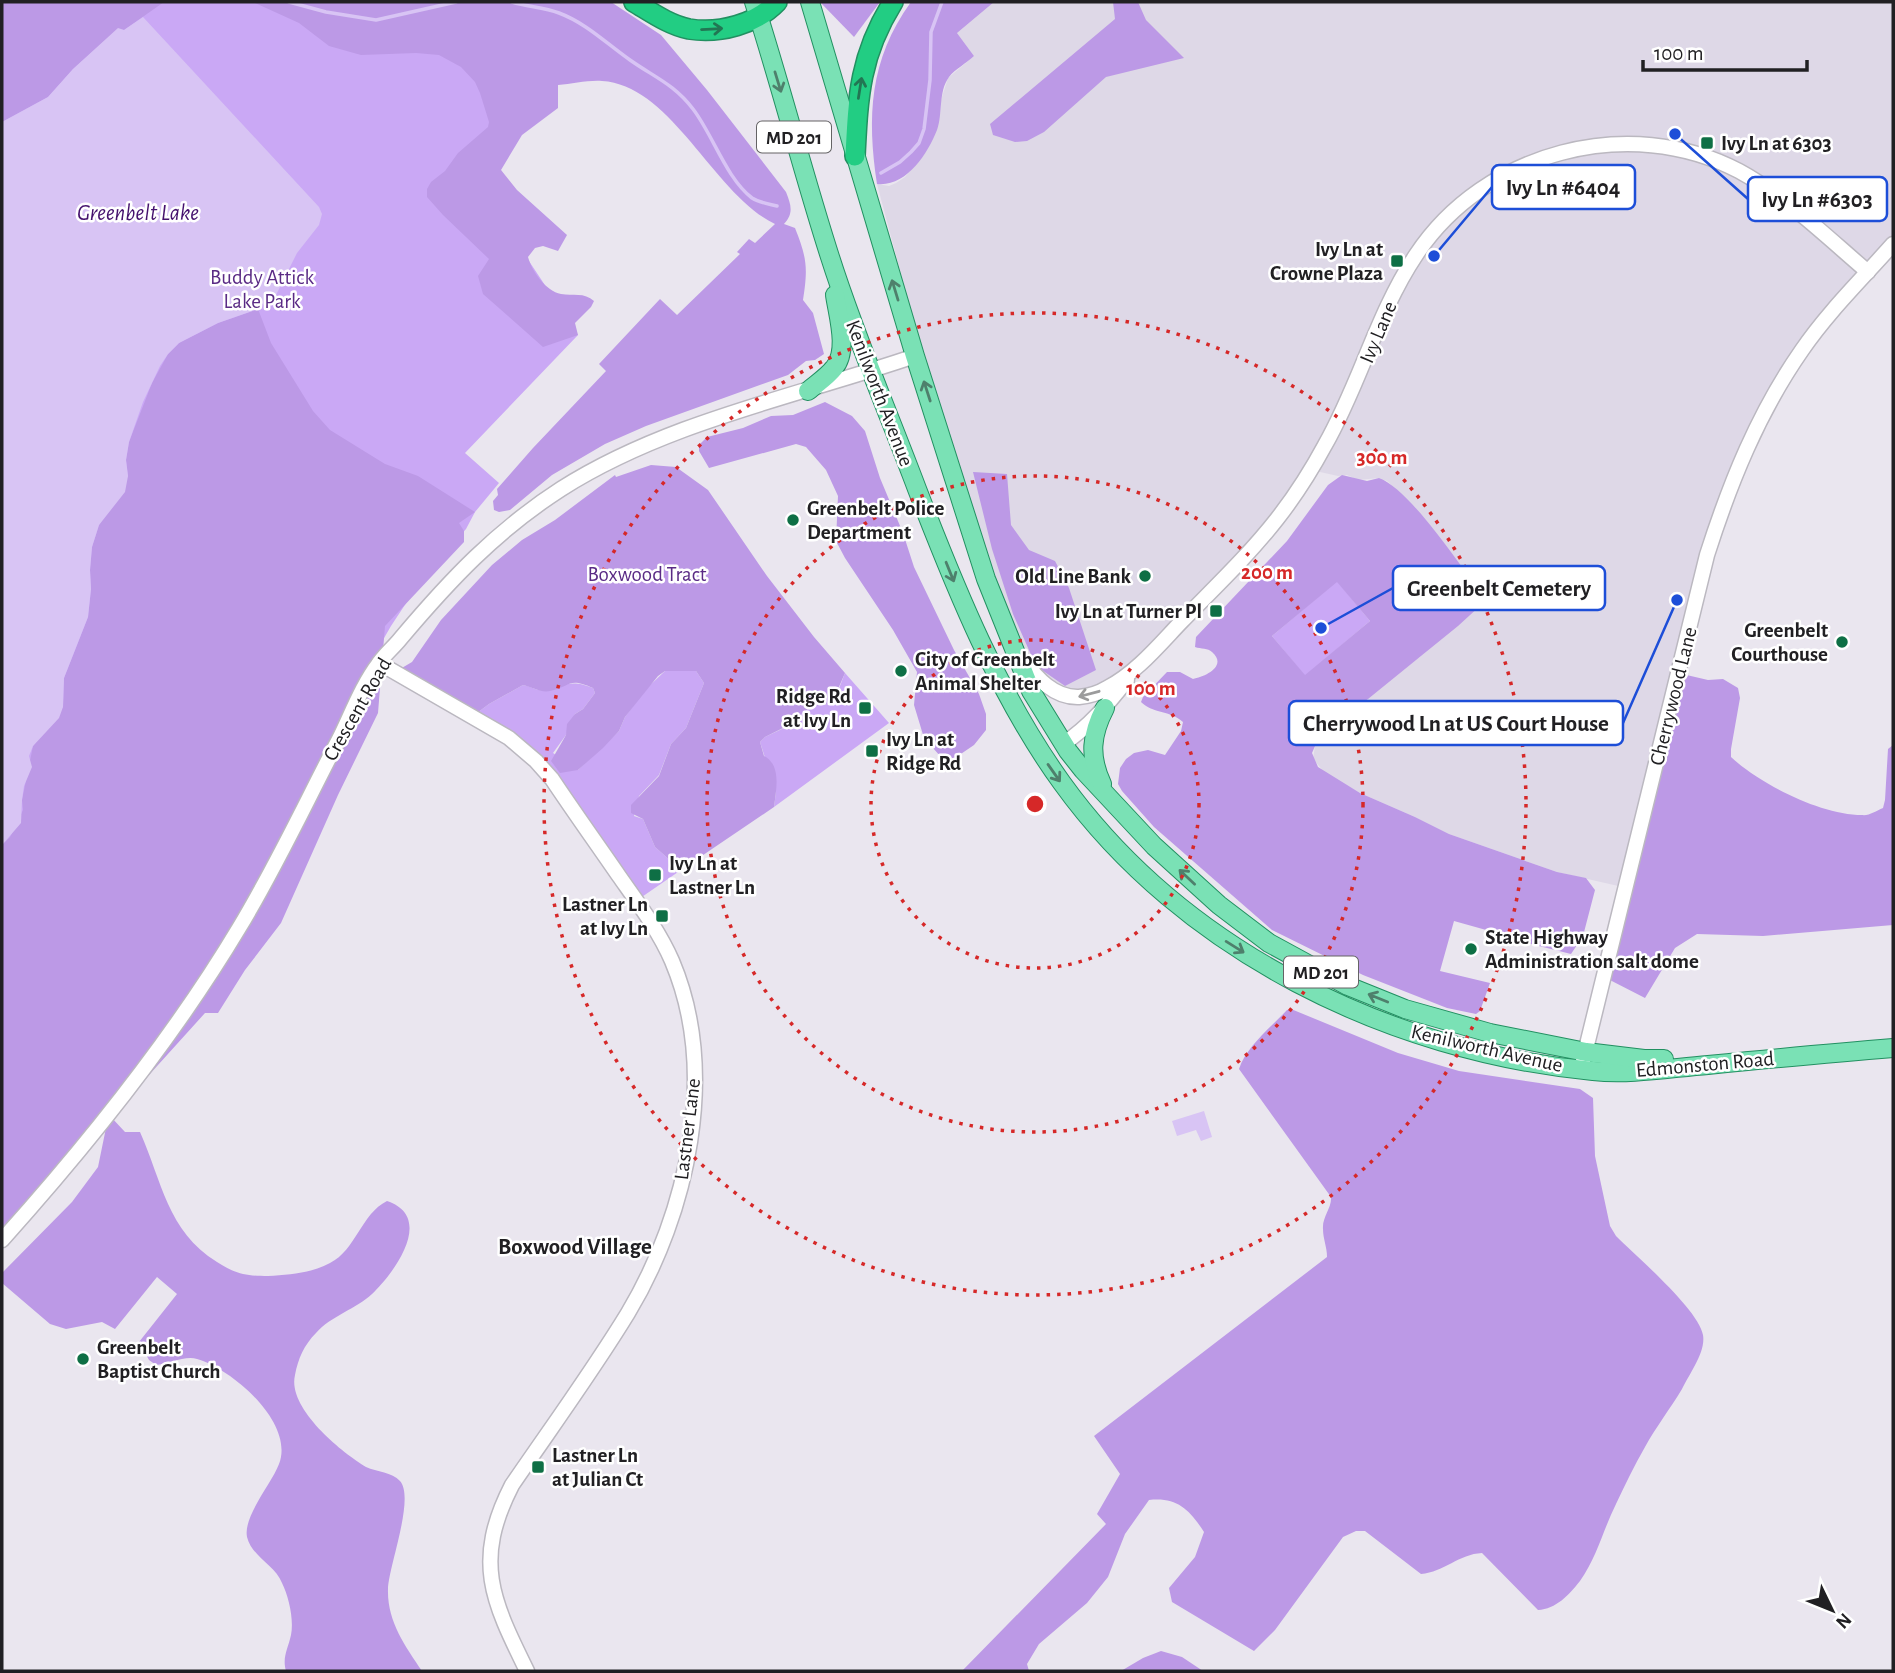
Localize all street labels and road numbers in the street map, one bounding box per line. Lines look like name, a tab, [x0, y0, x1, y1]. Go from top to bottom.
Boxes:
road number: MD 201	[757, 122, 831, 153]
street label: Ivy Lane	[1356, 298, 1401, 366]
street label: Kenilworth Avenue	[842, 317, 917, 469]
street label: Cherrywood Lane	[1646, 625, 1701, 767]
street label: Crescent Road	[320, 654, 395, 764]
road number: MD 201	[1284, 956, 1358, 988]
street label: Kenilworth Avenue	[1409, 1021, 1565, 1076]
street label: Edmonston Road	[1635, 1048, 1775, 1081]
street label: Lastner Lane	[671, 1077, 704, 1181]

